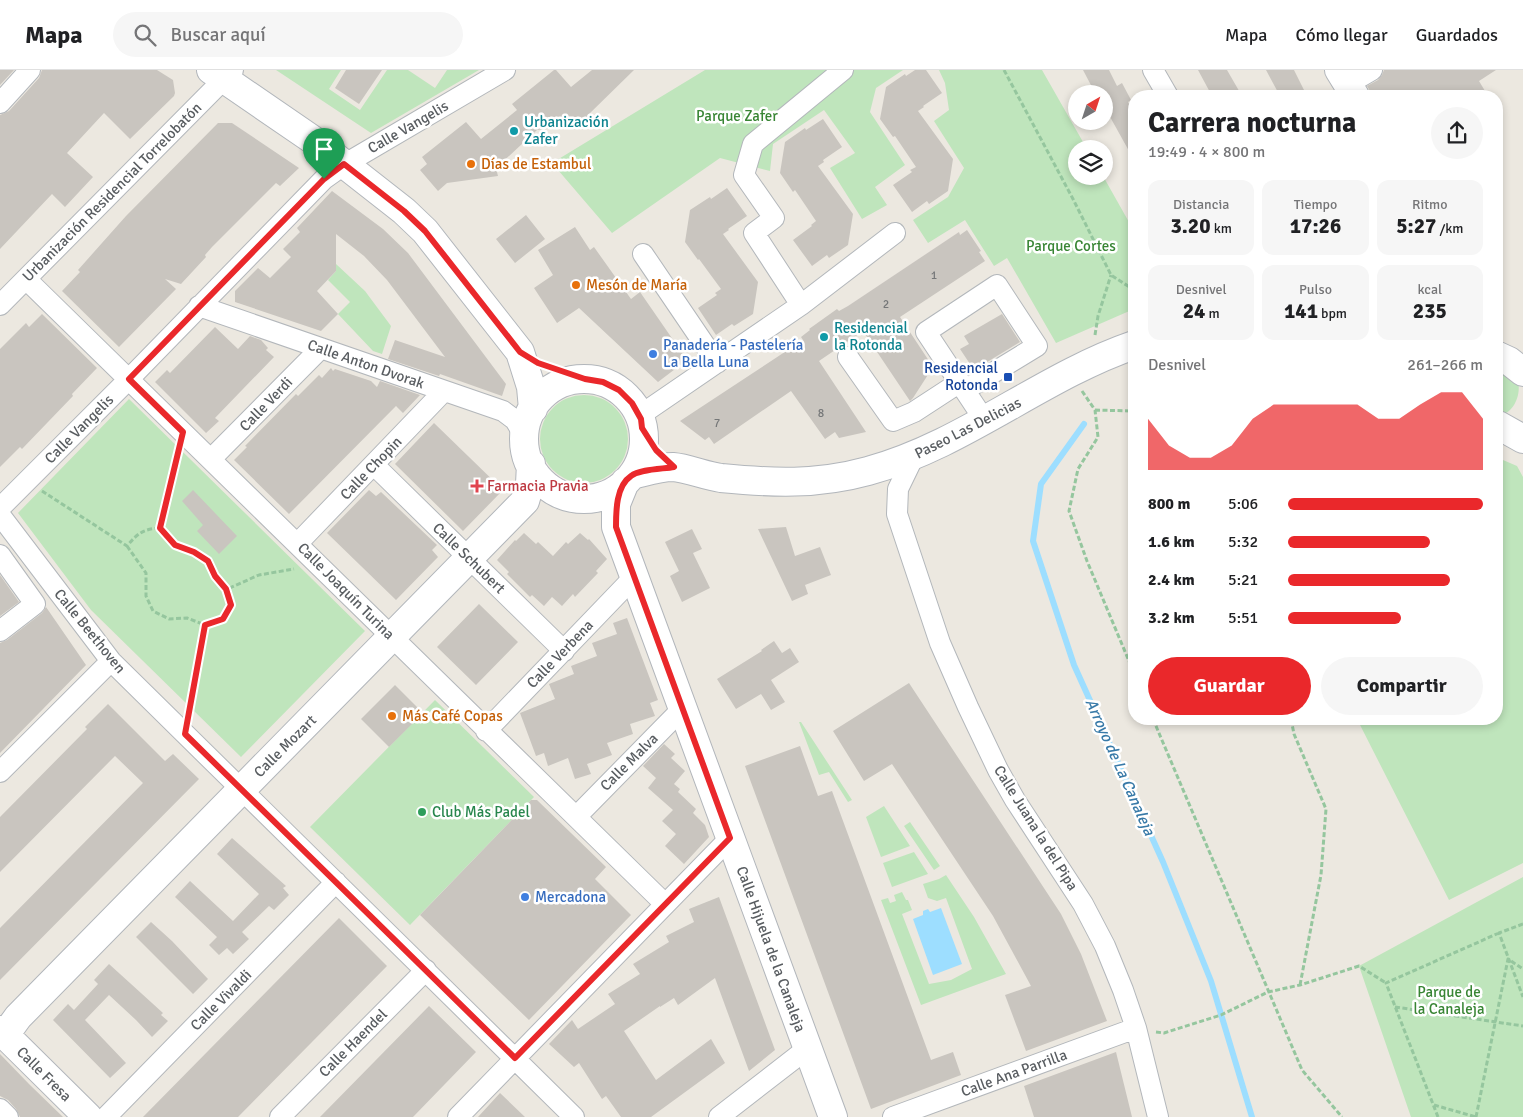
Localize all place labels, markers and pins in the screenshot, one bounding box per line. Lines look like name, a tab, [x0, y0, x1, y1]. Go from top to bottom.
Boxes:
place label: Urbanización Zafer	[524, 113, 609, 148]
marker: Urbanización Zafer	[508, 125, 520, 137]
pin	[303, 128, 345, 179]
place label: Días de Estambul	[481, 155, 591, 173]
marker: Días de Estambul	[465, 158, 477, 170]
place label: Mesón de María	[586, 276, 687, 294]
marker: Mesón de María	[570, 279, 582, 291]
place label: Residencial la Rotonda	[834, 319, 908, 354]
marker: Residencial la Rotonda	[818, 331, 830, 343]
place label: Panadería - Pastelería La Bella Luna	[663, 336, 803, 371]
marker: Panadería - Pastelería La Bella Luna	[647, 348, 659, 360]
place label: Residencial Rotonda	[924, 359, 998, 394]
marker: Residencial Rotonda	[1002, 371, 1014, 383]
place label: Farmacia Pravia	[487, 477, 589, 495]
marker: Farmacia Pravia	[471, 480, 483, 492]
place label: Más Café Copas	[402, 707, 503, 725]
marker: Más Café Copas	[386, 710, 398, 722]
place label: Club Más Padel	[432, 803, 530, 821]
marker: Club Más Padel	[416, 806, 428, 818]
place label: Mercadona	[535, 888, 606, 906]
marker: Mercadona	[519, 891, 531, 903]

